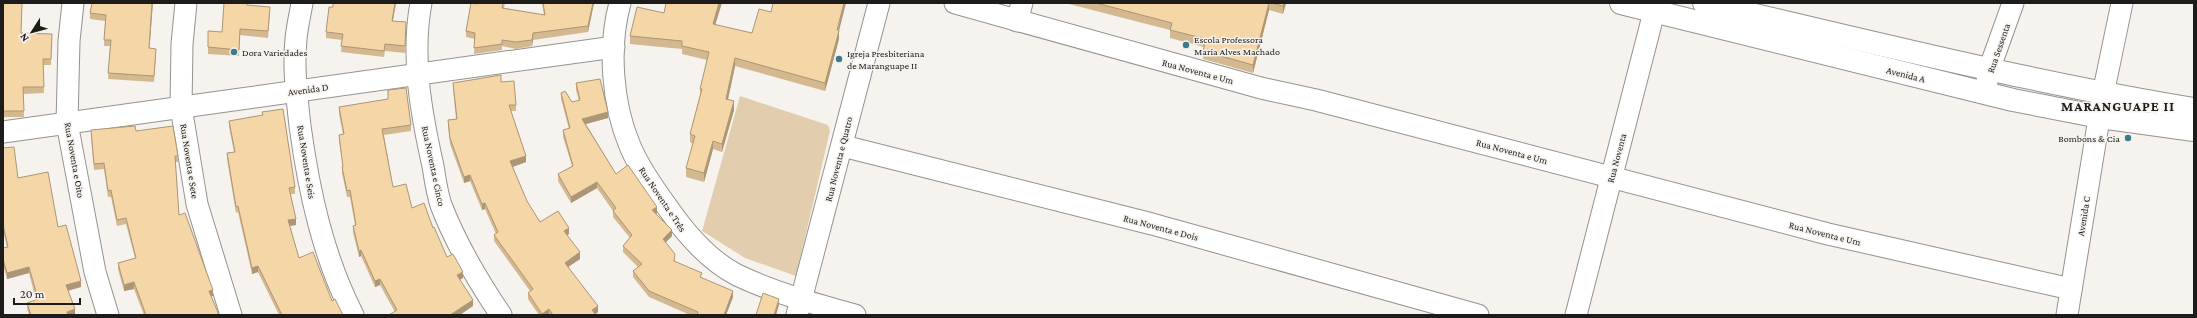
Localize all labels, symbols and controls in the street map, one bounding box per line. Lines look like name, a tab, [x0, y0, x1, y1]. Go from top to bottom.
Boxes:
north arrow	[12, 12, 52, 52]
street label: Rua Sessenta	[1985, 22, 2012, 74]
text: N	[17, 31, 31, 44]
place label: Escola Professora Maria Alves Machado	[1194, 34, 1280, 57]
marker: Escola Professora Maria Alves Machado	[1181, 40, 1191, 50]
marker: Dora Variedades	[229, 47, 239, 57]
place label: Dora Variedades	[242, 47, 307, 58]
place label: Igreja Presbiteriana de Maranguape II	[847, 48, 925, 71]
marker: Igreja Presbiteriana de Maranguape II	[834, 54, 844, 64]
street label: Rua Noventa e Um	[1161, 57, 1235, 86]
street label: Avenida A	[1885, 64, 1927, 85]
street label: Avenida D	[287, 81, 329, 98]
district label: MARANGUAPE II	[2061, 98, 2175, 114]
street label: Rua Noventa e Quatro	[823, 115, 854, 203]
street label: Rua Noventa e Oito	[62, 121, 87, 199]
street label: Rua Noventa e Sete	[178, 123, 201, 200]
street label: Rua Noventa e Seis	[295, 124, 318, 200]
street label: Rua Noventa e Cinco	[420, 125, 447, 207]
street label: Rua Noventa	[1605, 132, 1628, 184]
place label: Bombons & Cia	[2058, 133, 2120, 144]
marker: Bombons & Cia	[2123, 133, 2133, 143]
street label: Rua Noventa e Um	[1475, 137, 1549, 166]
street label: Rua Noventa e Três	[637, 165, 688, 234]
street label: Avenida C	[2075, 195, 2092, 237]
street label: Rua Noventa e Dois	[1122, 212, 1200, 243]
street label: Rua Noventa e Um	[1788, 219, 1862, 248]
scale bar	[14, 280, 80, 306]
text: 20 m	[20, 287, 45, 301]

